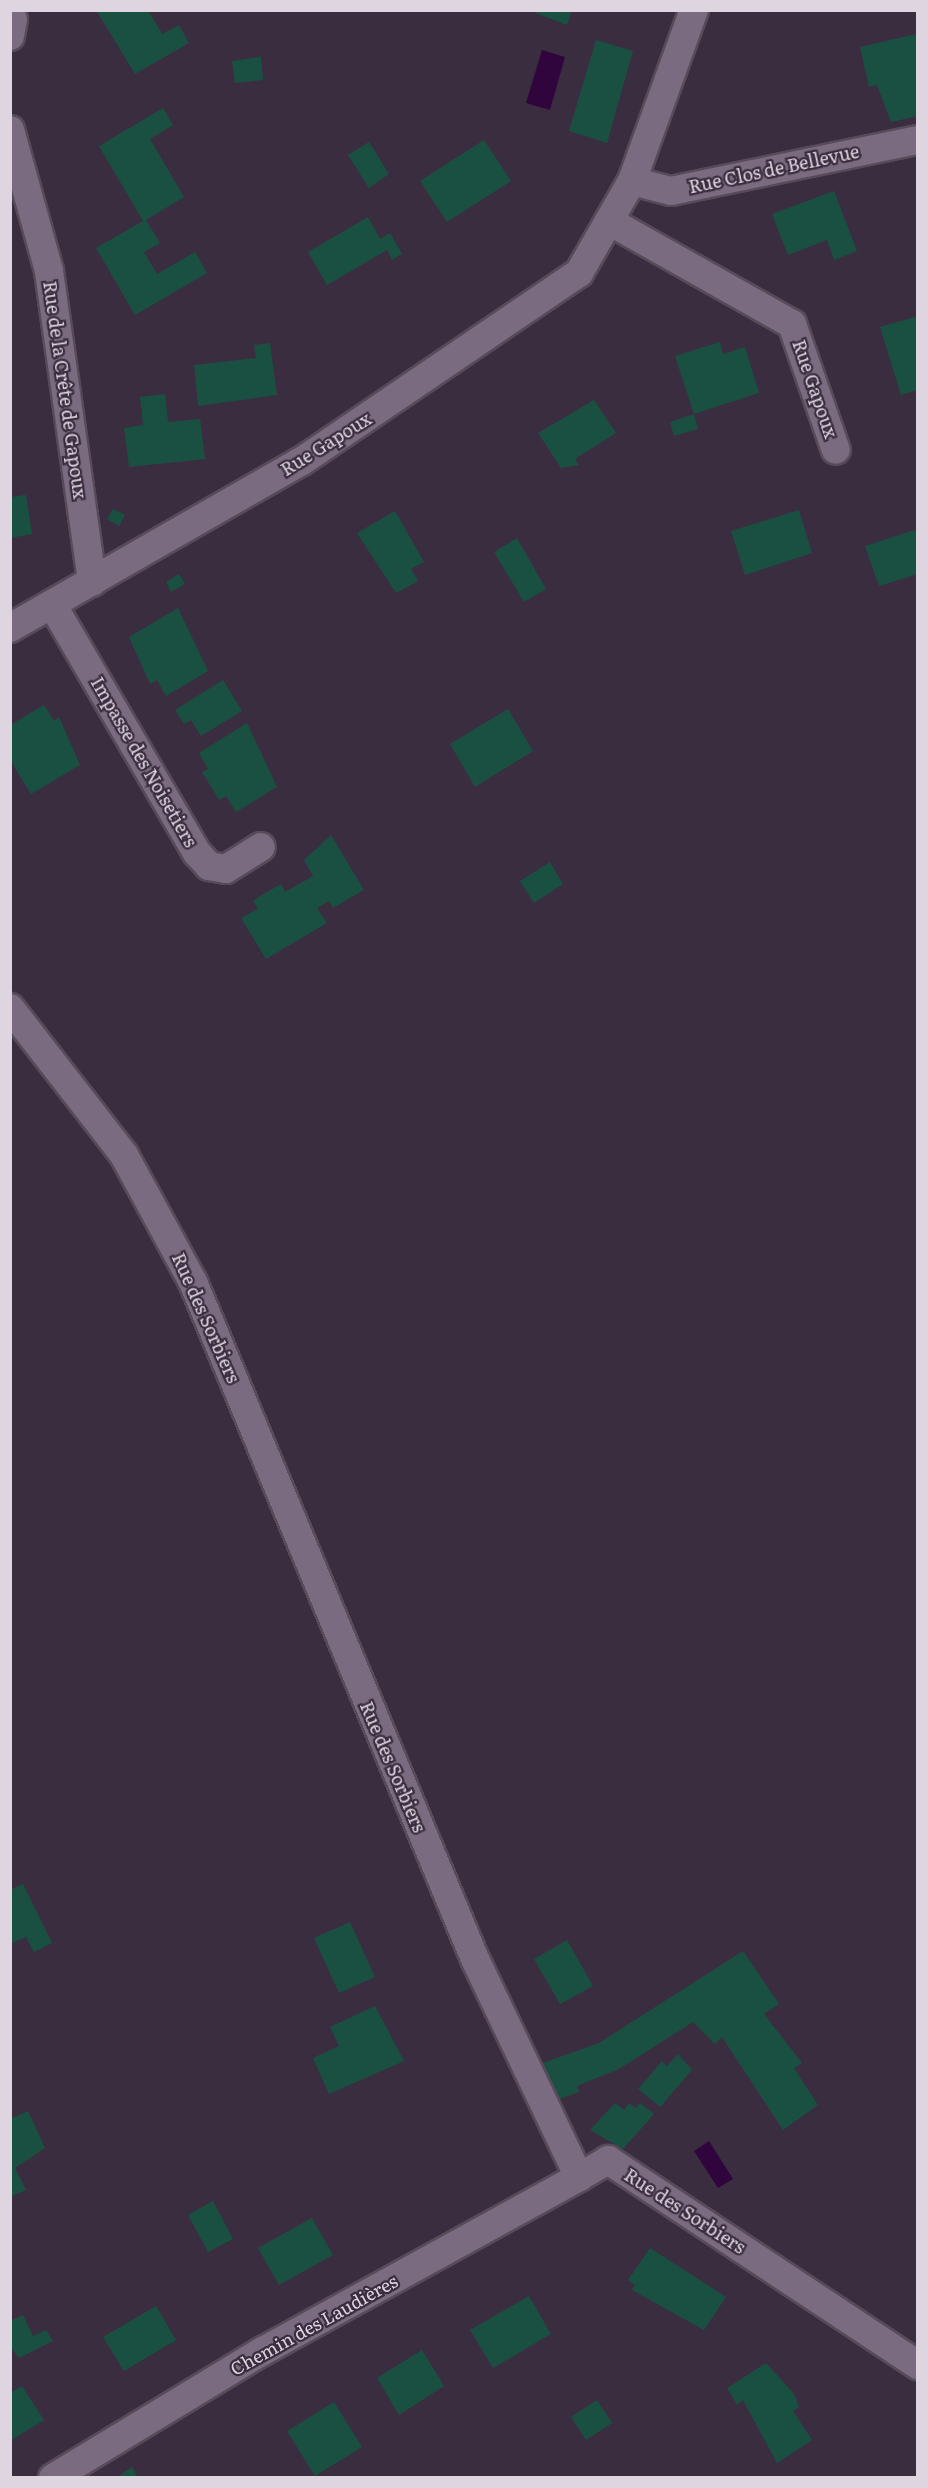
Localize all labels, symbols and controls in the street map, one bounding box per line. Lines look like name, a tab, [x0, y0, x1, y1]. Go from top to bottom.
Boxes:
street label: Rue Clos de Bellevue	[687, 140, 861, 198]
street label: Rue de la Crête de Gapoux	[39, 280, 91, 500]
street label: Rue Gapoux	[788, 337, 842, 441]
street label: Rue Gapoux	[277, 408, 375, 480]
street label: Impasse des Noisetiers	[86, 673, 202, 851]
street label: Rue des Sorbiers	[168, 1250, 244, 1386]
street label: Rue des Sorbiers	[356, 1698, 430, 1836]
street label: Rue des Sorbiers	[620, 2164, 750, 2258]
street label: Chemin des Laudières	[227, 2270, 401, 2380]

